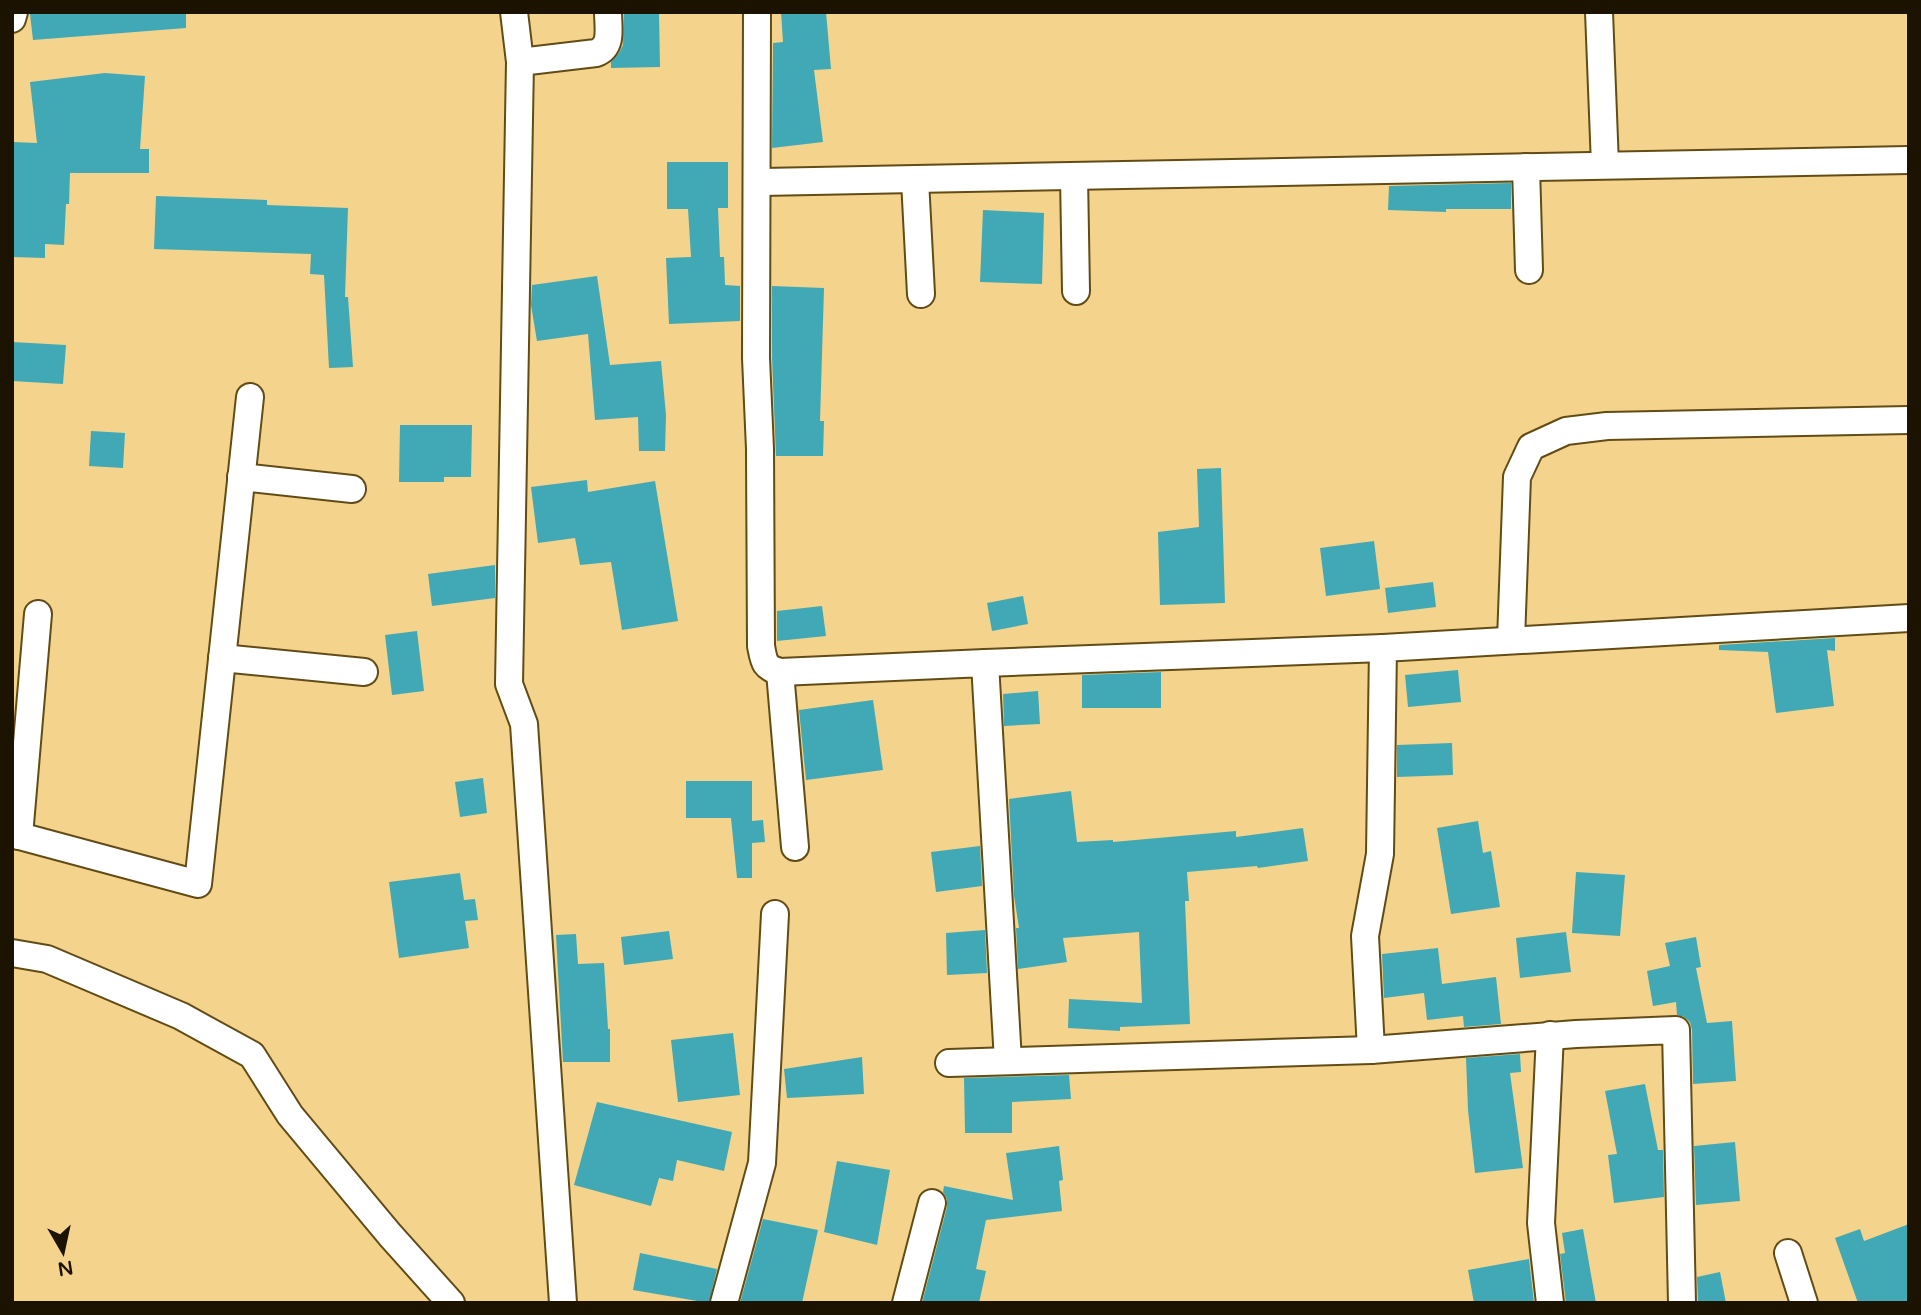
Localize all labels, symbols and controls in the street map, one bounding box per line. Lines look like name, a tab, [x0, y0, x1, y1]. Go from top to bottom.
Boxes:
north arrow	[28, 1217, 98, 1287]
text: N	[56, 1256, 75, 1280]

